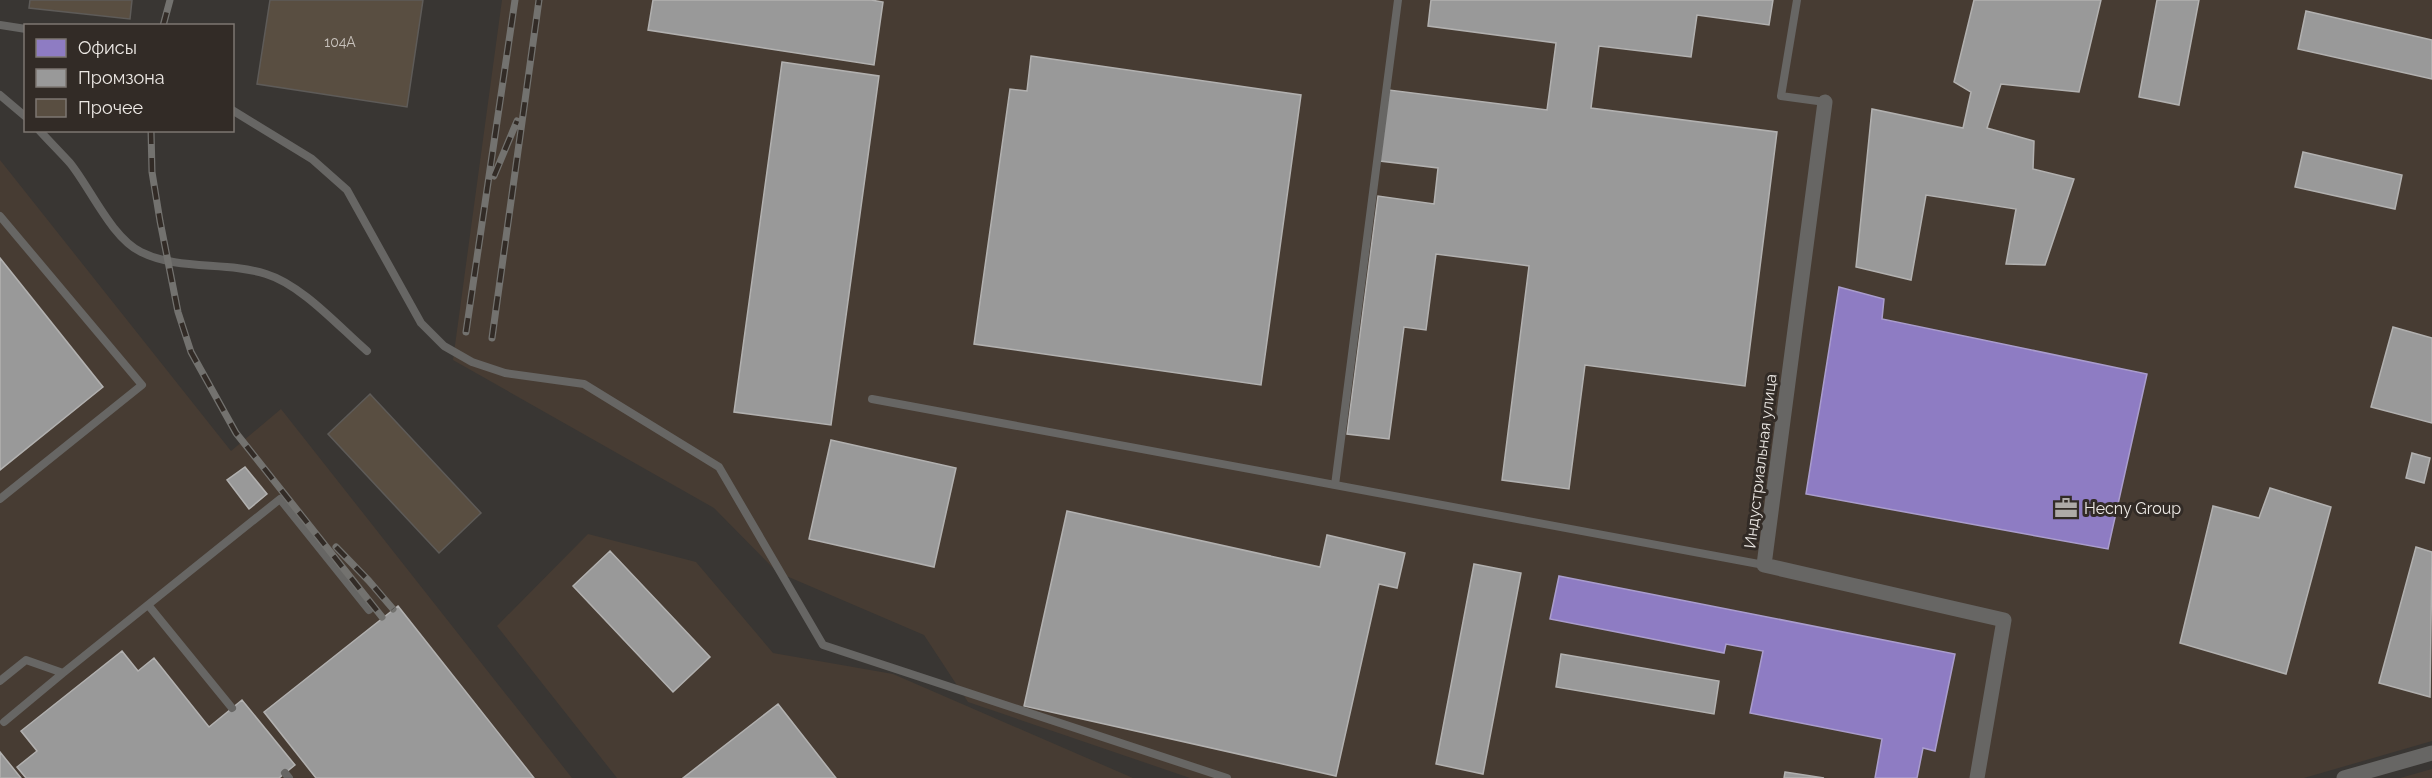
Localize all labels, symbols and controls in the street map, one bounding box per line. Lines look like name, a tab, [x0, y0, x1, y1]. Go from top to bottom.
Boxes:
legend	[24, 24, 234, 132]
house number: 104А	[324, 34, 356, 50]
text: Офисы	[78, 37, 137, 58]
text: Промзона	[78, 67, 165, 88]
text: Прочее	[78, 97, 144, 118]
street label: Индустриальная улица	[1740, 373, 1781, 549]
office icon: Hecny Group	[2053, 495, 2079, 521]
place label: Hecny Group	[2084, 499, 2181, 518]

